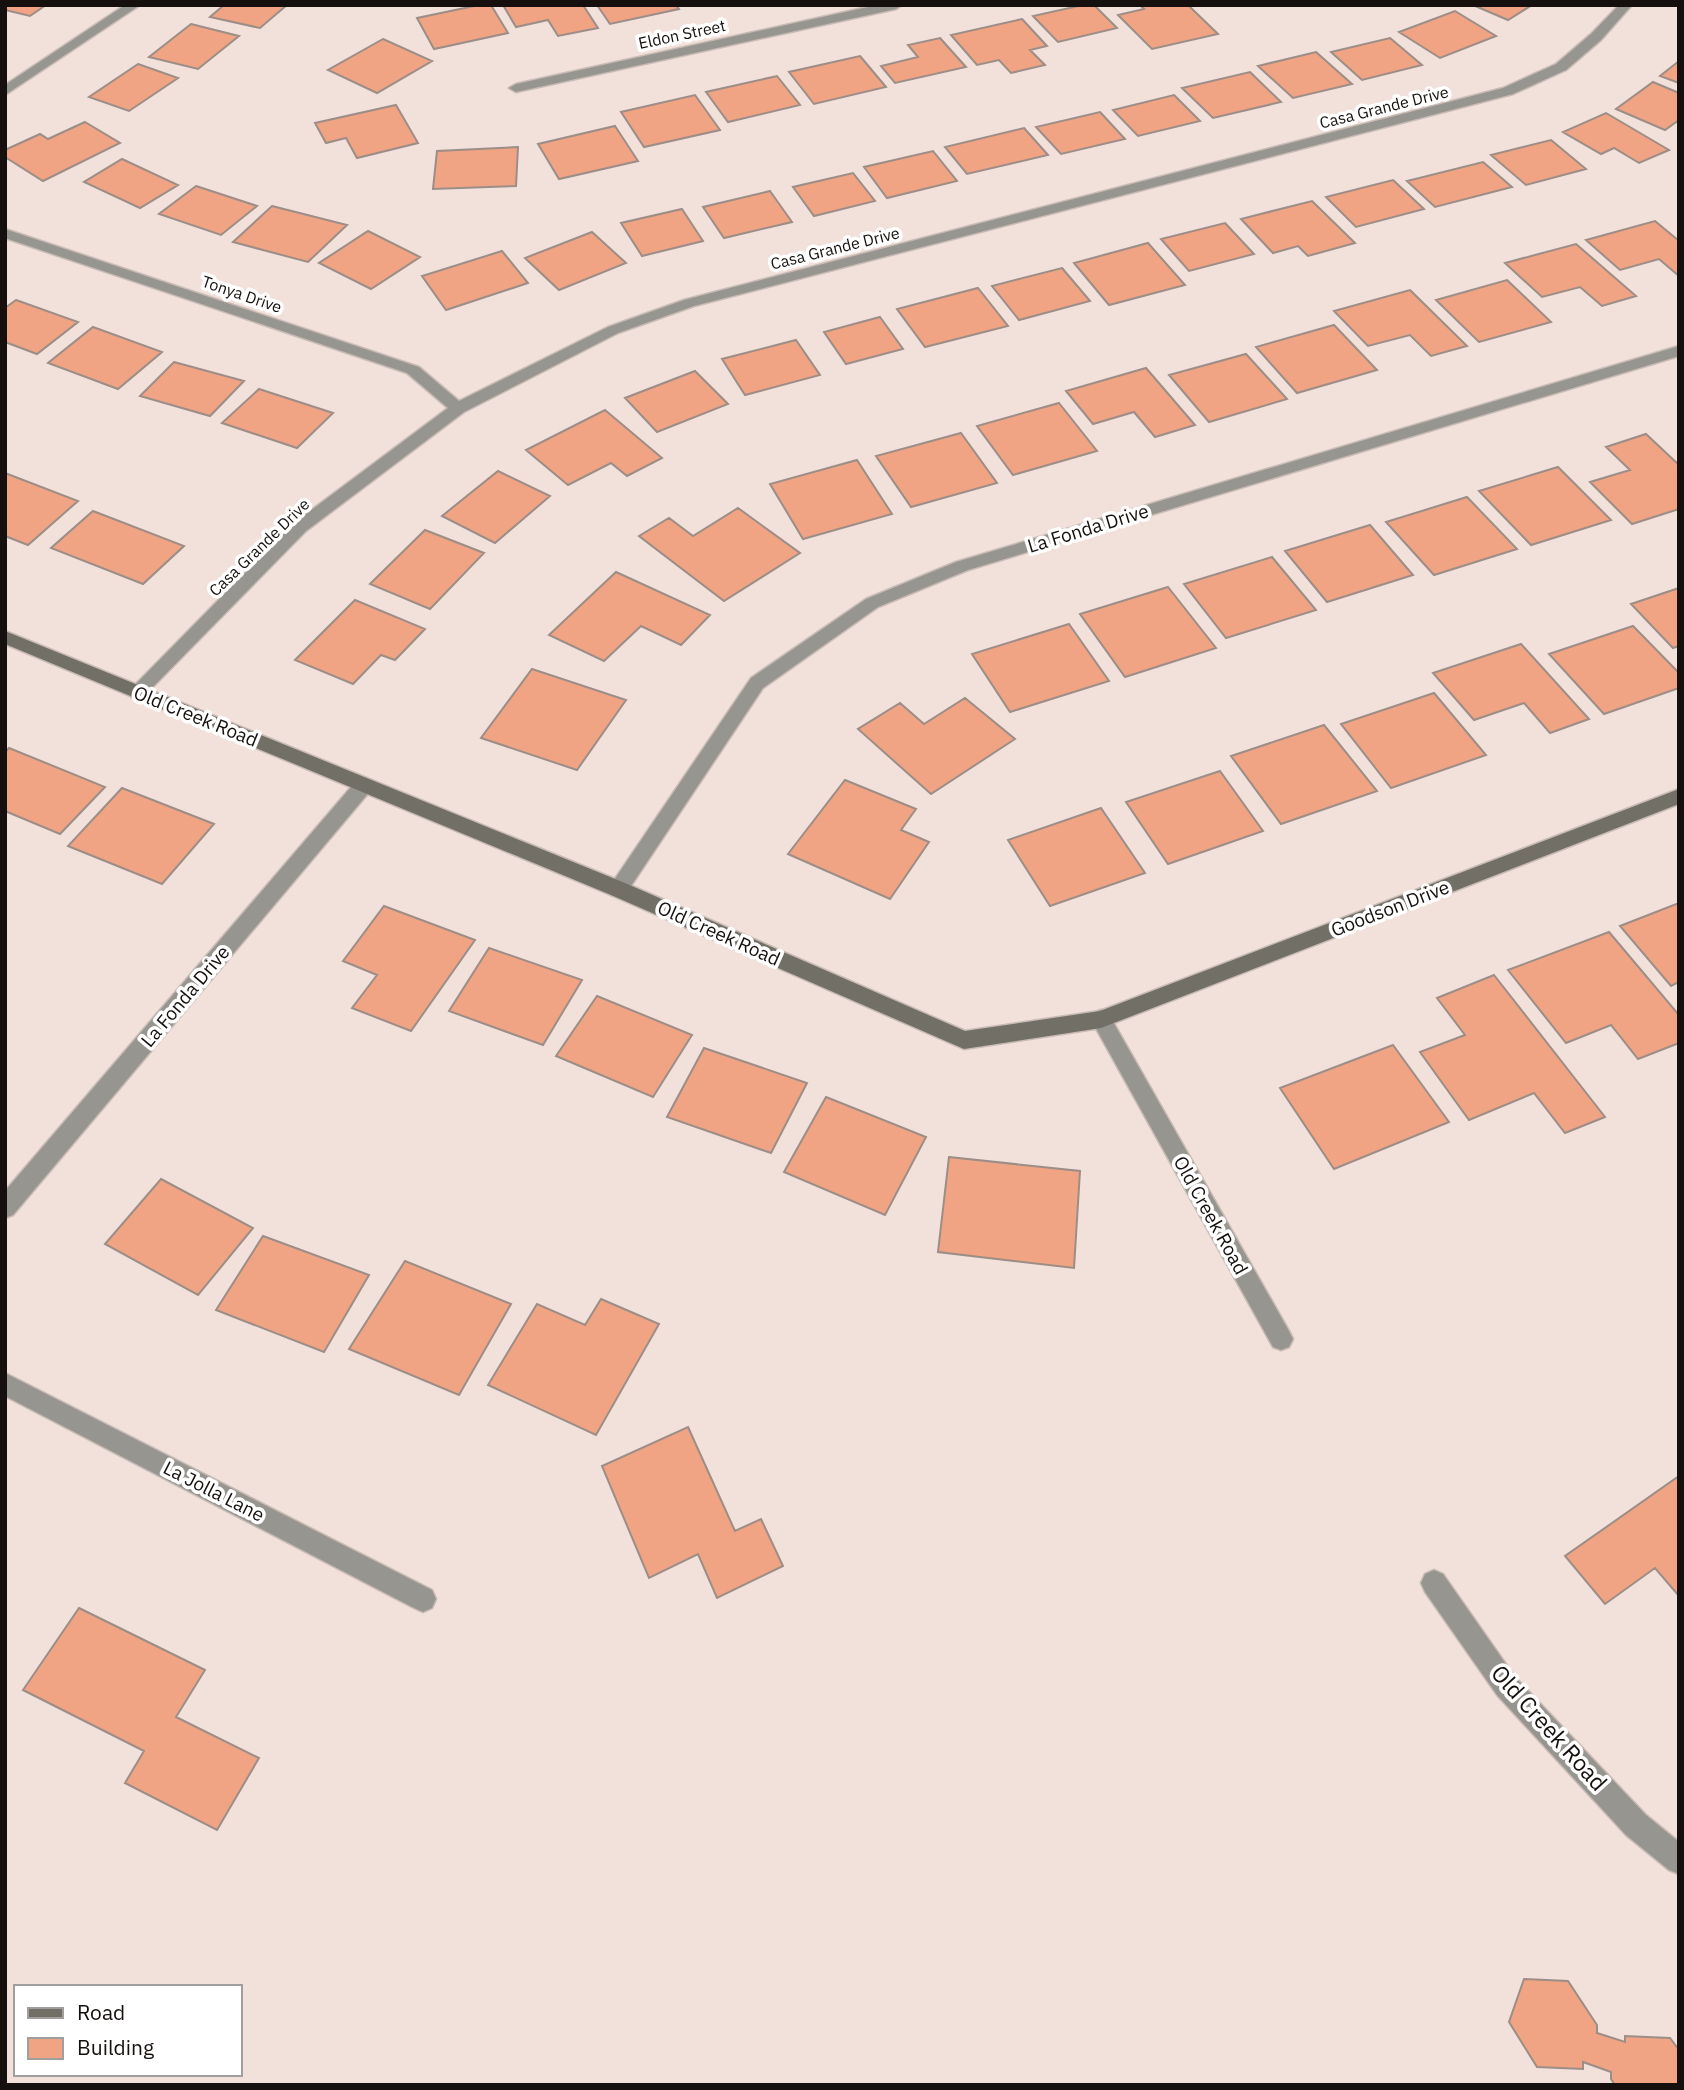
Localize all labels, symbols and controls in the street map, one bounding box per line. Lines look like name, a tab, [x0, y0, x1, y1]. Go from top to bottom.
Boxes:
street label: Eldon Street	[637, 15, 727, 53]
street label: Casa Grande Drive	[1317, 81, 1451, 133]
street label: Casa Grande Drive	[768, 222, 902, 274]
street label: Tonya Drive	[199, 271, 285, 317]
street label: Casa Grande Drive	[205, 494, 314, 600]
street label: La Fonda Drive	[1024, 498, 1152, 558]
street label: Old Creek Road	[130, 680, 262, 752]
street label: Goodson Drive	[1327, 874, 1453, 942]
street label: Old Creek Road	[654, 895, 784, 971]
street label: La Fonda Drive	[135, 940, 235, 1052]
street label: Old Creek Road	[1169, 1152, 1253, 1278]
street label: La Jolla Lane	[159, 1455, 269, 1527]
street label: Old Creek Road	[1485, 1658, 1614, 1797]
legend	[14, 1985, 242, 2076]
text: Road	[77, 1998, 125, 2026]
text: Building	[77, 2033, 154, 2061]

